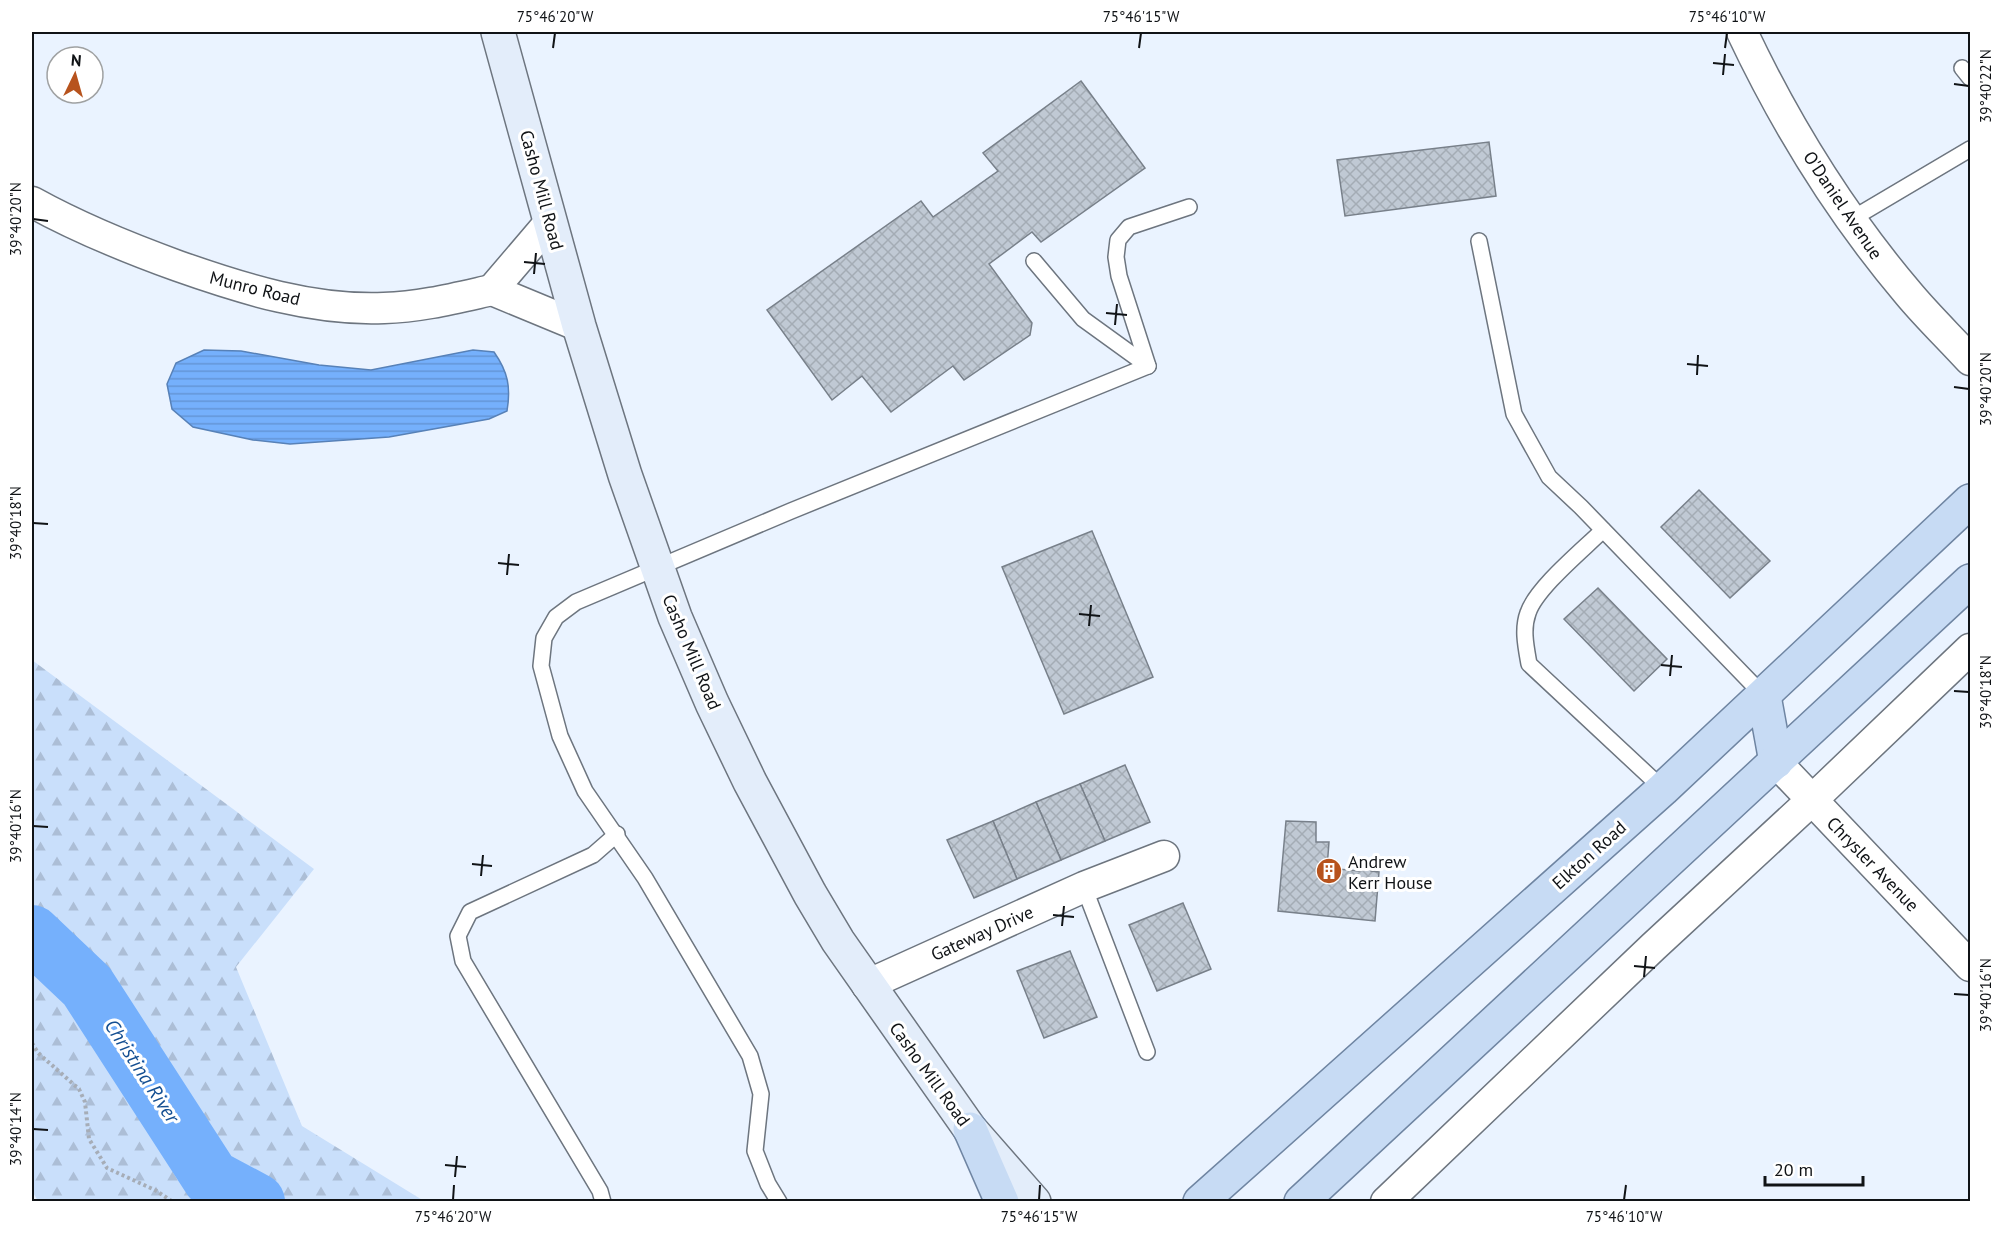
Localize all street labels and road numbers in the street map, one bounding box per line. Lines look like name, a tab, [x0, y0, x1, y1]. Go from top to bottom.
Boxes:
street label: Casho Mill Road	[515, 127, 569, 253]
street label: O'Daniel Avenue	[1798, 146, 1888, 264]
street label: Munro Road	[207, 266, 303, 310]
street label: Casho Mill Road	[657, 591, 727, 713]
street label: Chrysler Avenue	[1822, 812, 1924, 916]
street label: Elkton Road	[1547, 816, 1631, 894]
street label: Gateway Drive	[927, 900, 1037, 966]
street label: Casho Mill Road	[884, 1017, 976, 1131]

